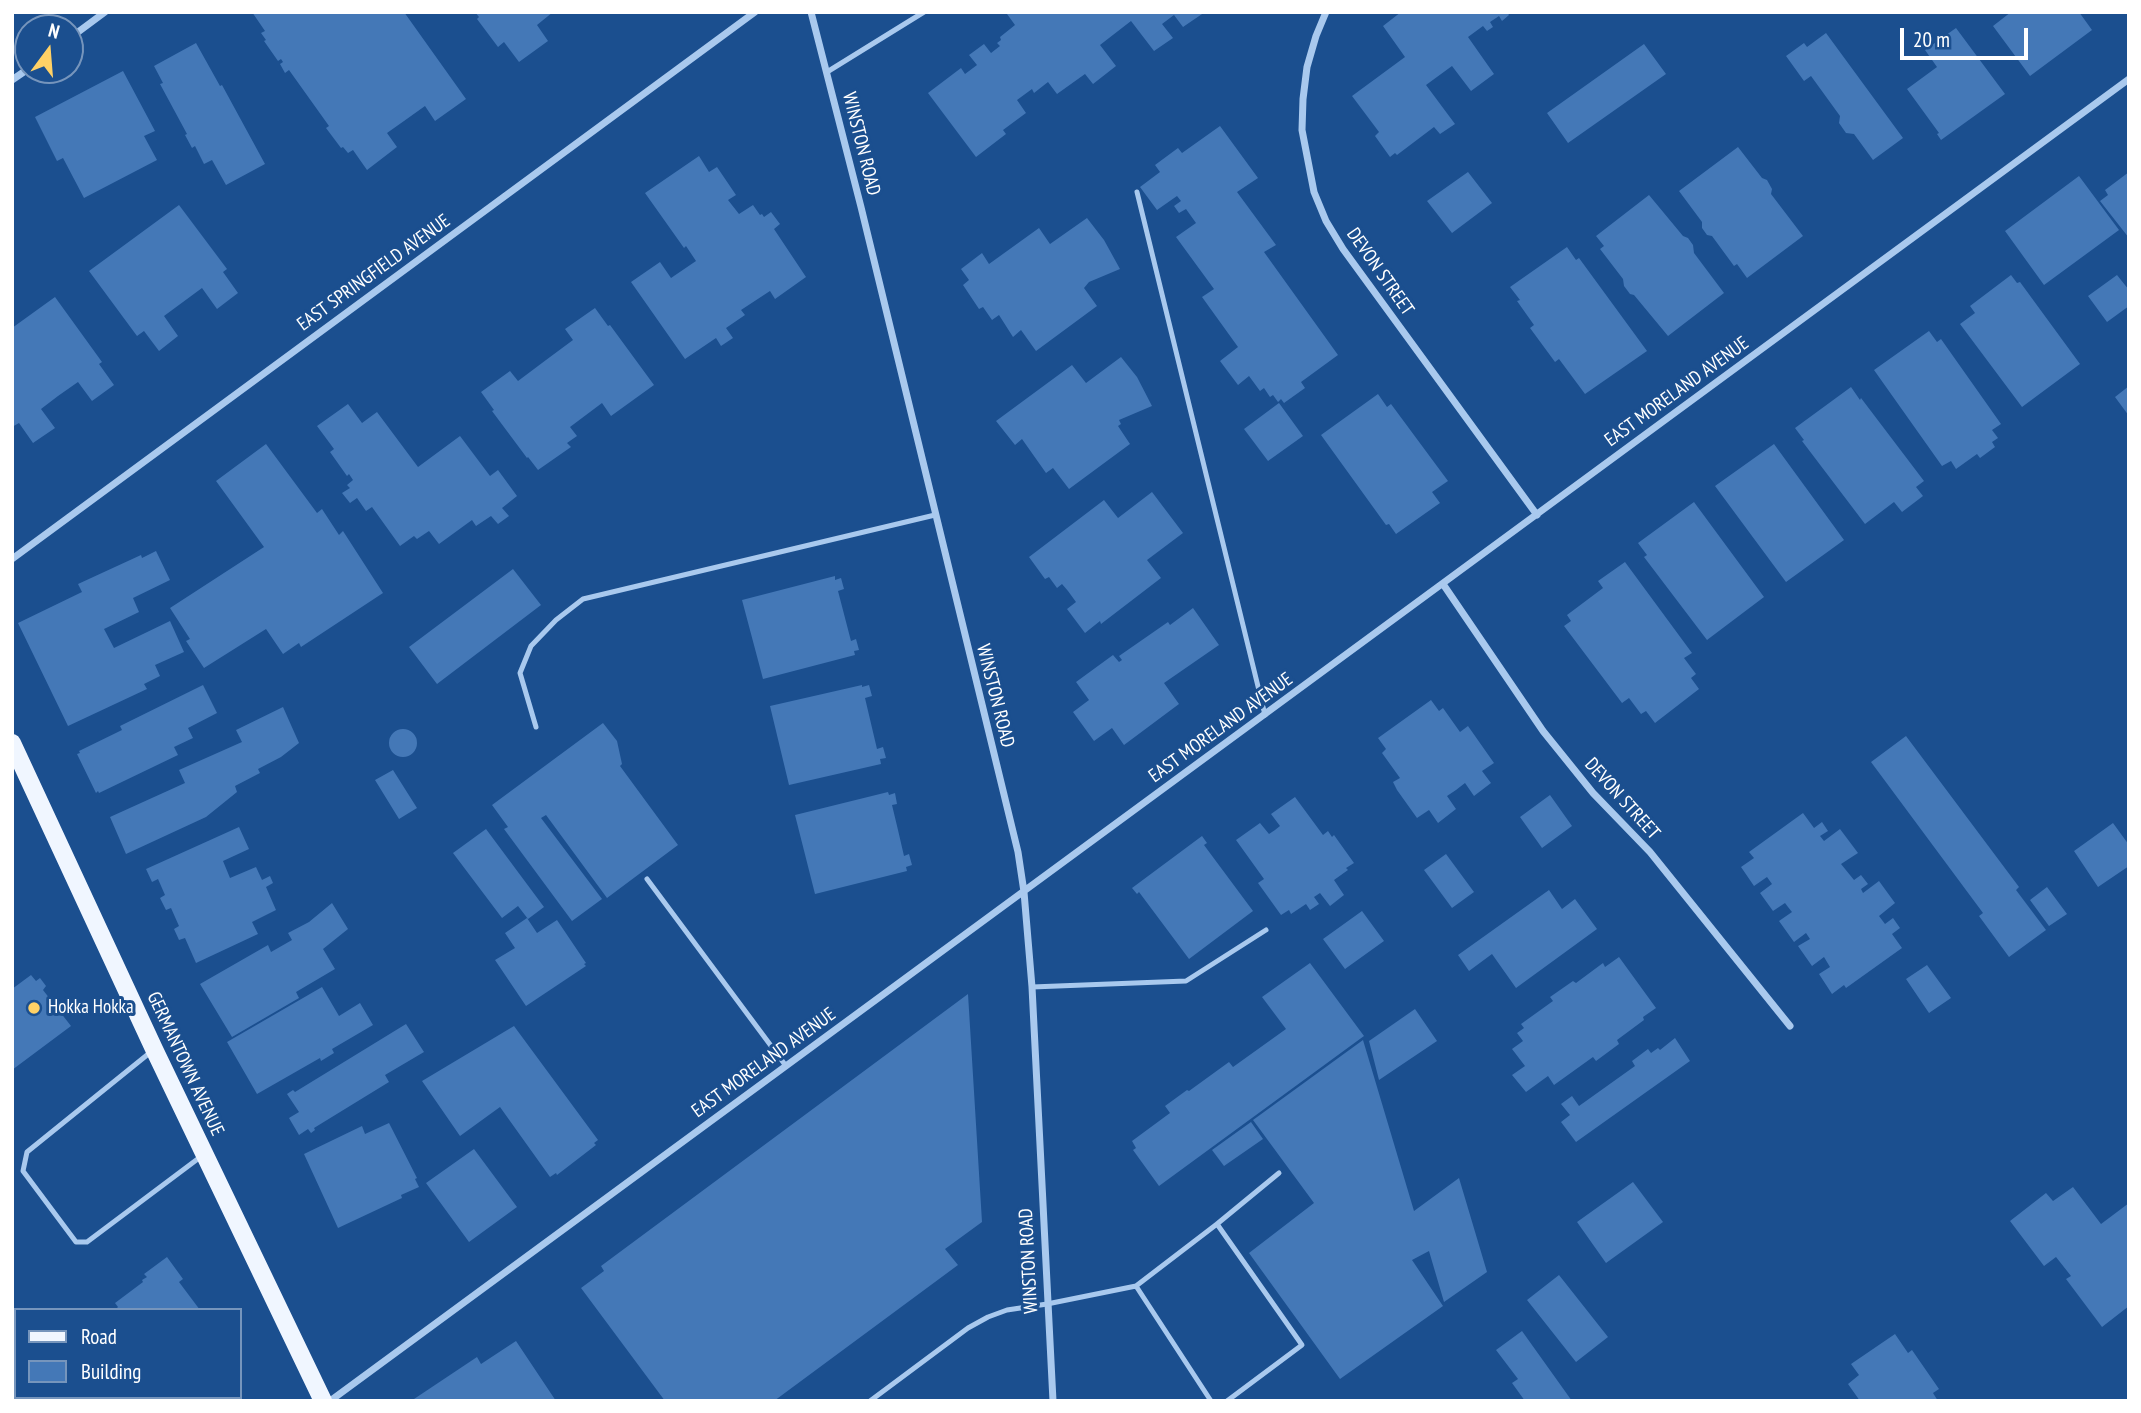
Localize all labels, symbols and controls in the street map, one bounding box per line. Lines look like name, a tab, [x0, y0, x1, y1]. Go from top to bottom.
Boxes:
north arrow	[14, 14, 84, 84]
scale bar	[1903, 14, 2031, 58]
text: N	[46, 18, 62, 44]
text: 20 m	[1913, 26, 1950, 53]
street label: WINSTON ROAD	[837, 90, 885, 198]
street label: EAST SPRINGFIELD AVENUE	[293, 210, 455, 336]
street label: DEVON STREET	[1341, 224, 1419, 320]
street label: EAST MORELAND AVENUE	[1601, 332, 1753, 452]
street label: WINSTON ROAD	[971, 642, 1019, 750]
street label: EAST MORELAND AVENUE	[1145, 668, 1297, 788]
street label: DEVON STREET	[1580, 754, 1664, 844]
street label: GERMANTOWN AVENUE	[142, 988, 228, 1140]
place label: Hokka Hokka	[48, 997, 133, 1019]
marker: Hokka Hokka	[26, 1000, 42, 1016]
street label: EAST MORELAND AVENUE	[688, 1003, 840, 1123]
street label: WINSTON ROAD	[1015, 1208, 1043, 1314]
legend	[14, 1308, 242, 1399]
text: Road	[81, 1323, 117, 1350]
text: Building	[81, 1358, 141, 1385]

